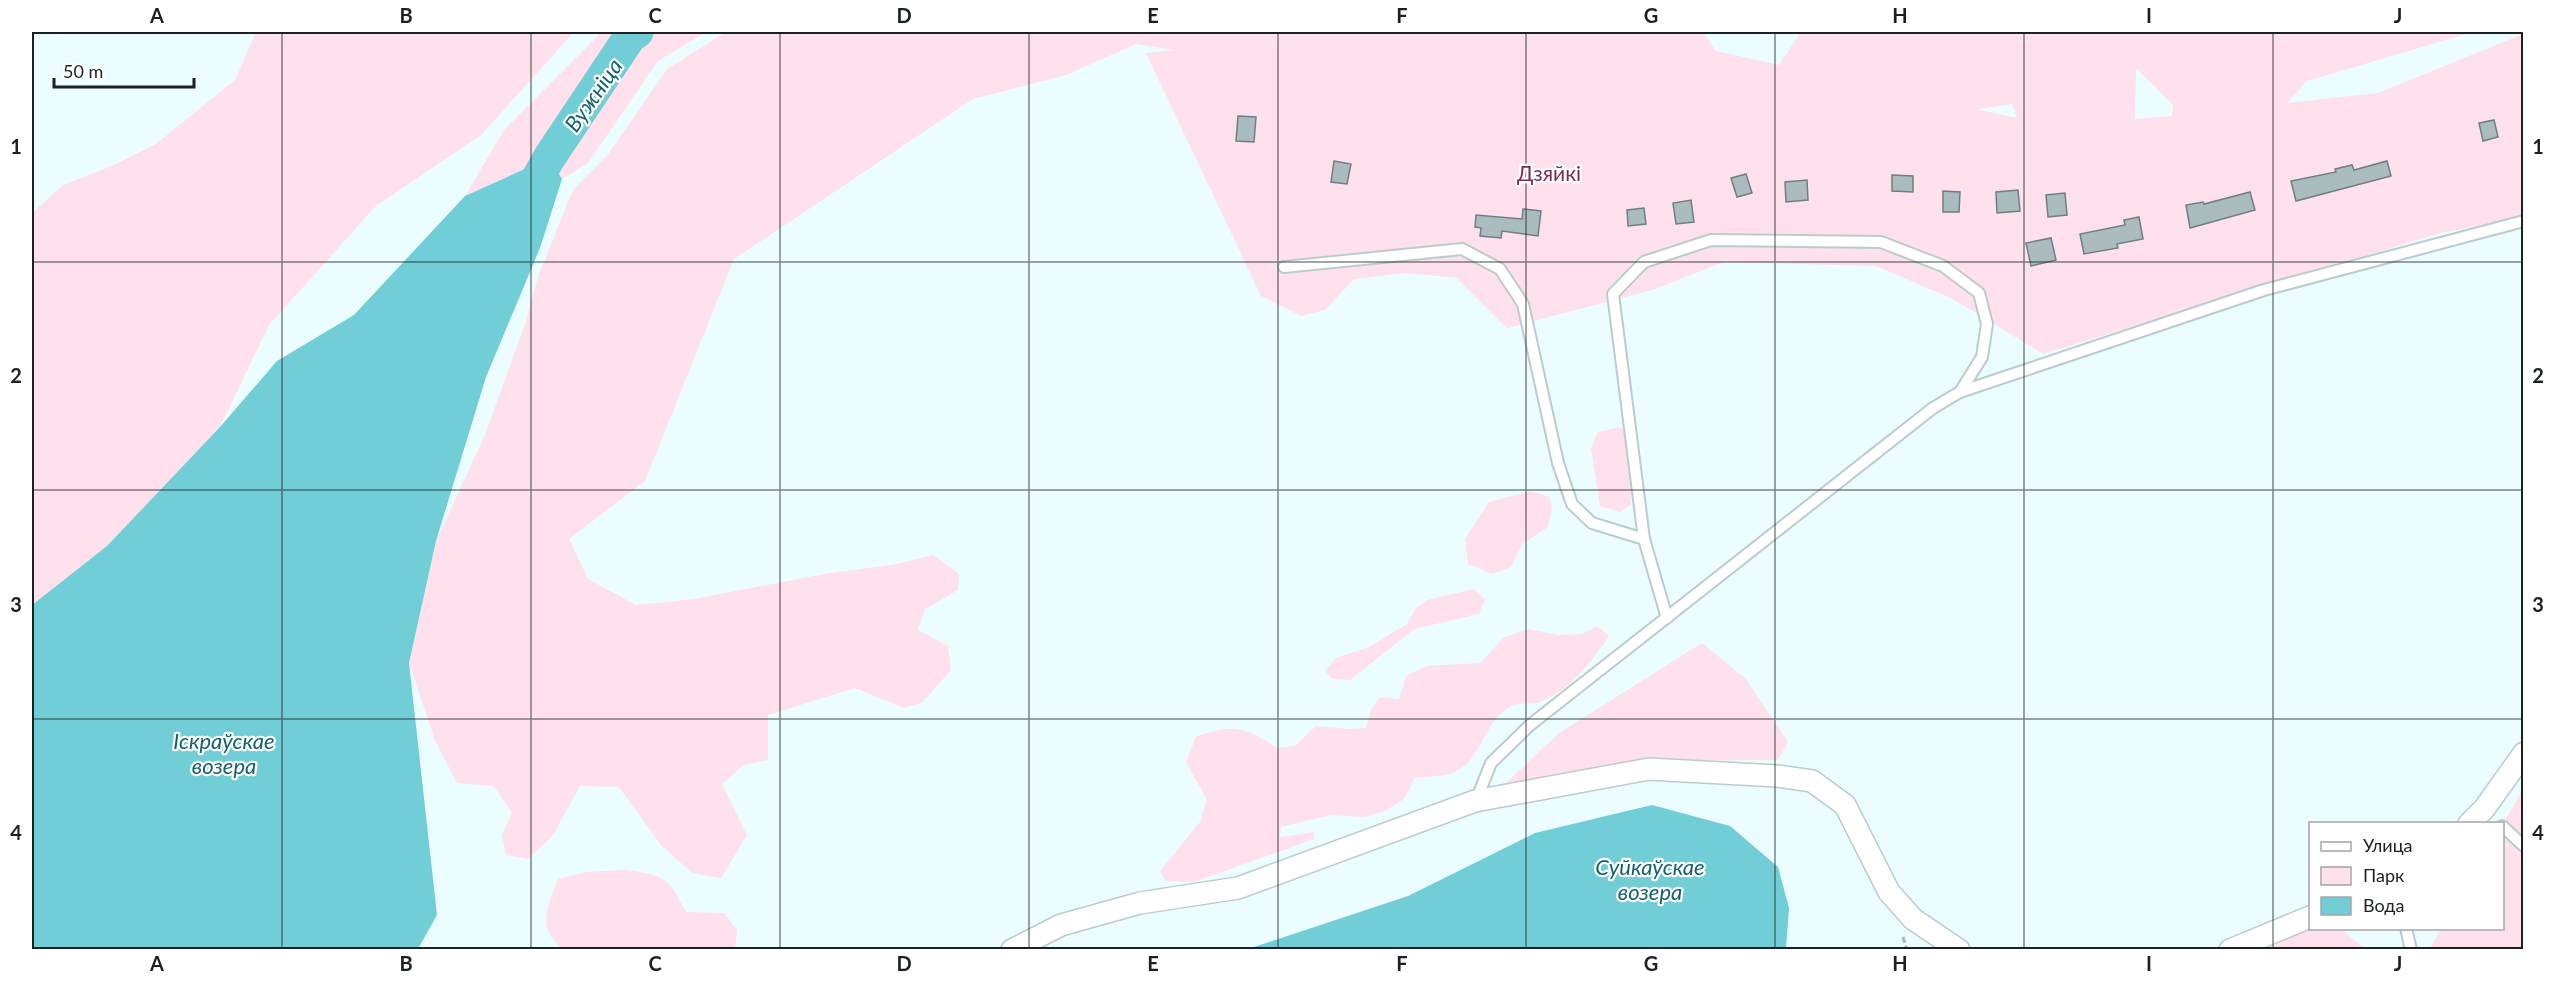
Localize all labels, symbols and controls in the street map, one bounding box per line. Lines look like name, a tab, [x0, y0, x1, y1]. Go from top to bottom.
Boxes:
text: A	[149, 3, 164, 27]
text: B	[399, 3, 413, 27]
text: C	[648, 3, 662, 27]
text: D	[896, 3, 912, 27]
text: E	[1147, 3, 1159, 27]
text: F	[1396, 3, 1408, 27]
text: G	[1644, 3, 1658, 27]
text: H	[1892, 3, 1908, 27]
text: I	[2146, 3, 2152, 27]
text: J	[2394, 3, 2402, 27]
scale bar	[54, 51, 194, 89]
water label: Вужніца	[558, 53, 628, 137]
text: 50 m	[63, 60, 103, 82]
text: 1	[10, 134, 22, 158]
text: 1	[2532, 134, 2544, 158]
park label: Дзяйкі	[1517, 160, 1581, 185]
text: 2	[10, 363, 22, 387]
text: 2	[2532, 363, 2544, 387]
text: 3	[10, 592, 22, 616]
text: 3	[2532, 592, 2544, 616]
water label: Іскраўскае возера	[173, 727, 275, 779]
text: 4	[10, 820, 22, 844]
text: 4	[2532, 820, 2544, 844]
legend	[2309, 822, 2504, 930]
text: Улица	[2363, 834, 2413, 856]
water label: Суйкаўскае возера	[1595, 853, 1705, 905]
text: Парк	[2363, 864, 2405, 886]
text: Вода	[2363, 894, 2404, 916]
text: A	[149, 951, 164, 975]
text: B	[399, 951, 413, 975]
text: C	[648, 951, 662, 975]
text: D	[896, 951, 912, 975]
text: E	[1147, 951, 1159, 975]
text: F	[1396, 951, 1408, 975]
text: G	[1644, 951, 1658, 975]
text: H	[1892, 951, 1908, 975]
text: I	[2146, 951, 2152, 975]
text: J	[2394, 951, 2402, 975]

